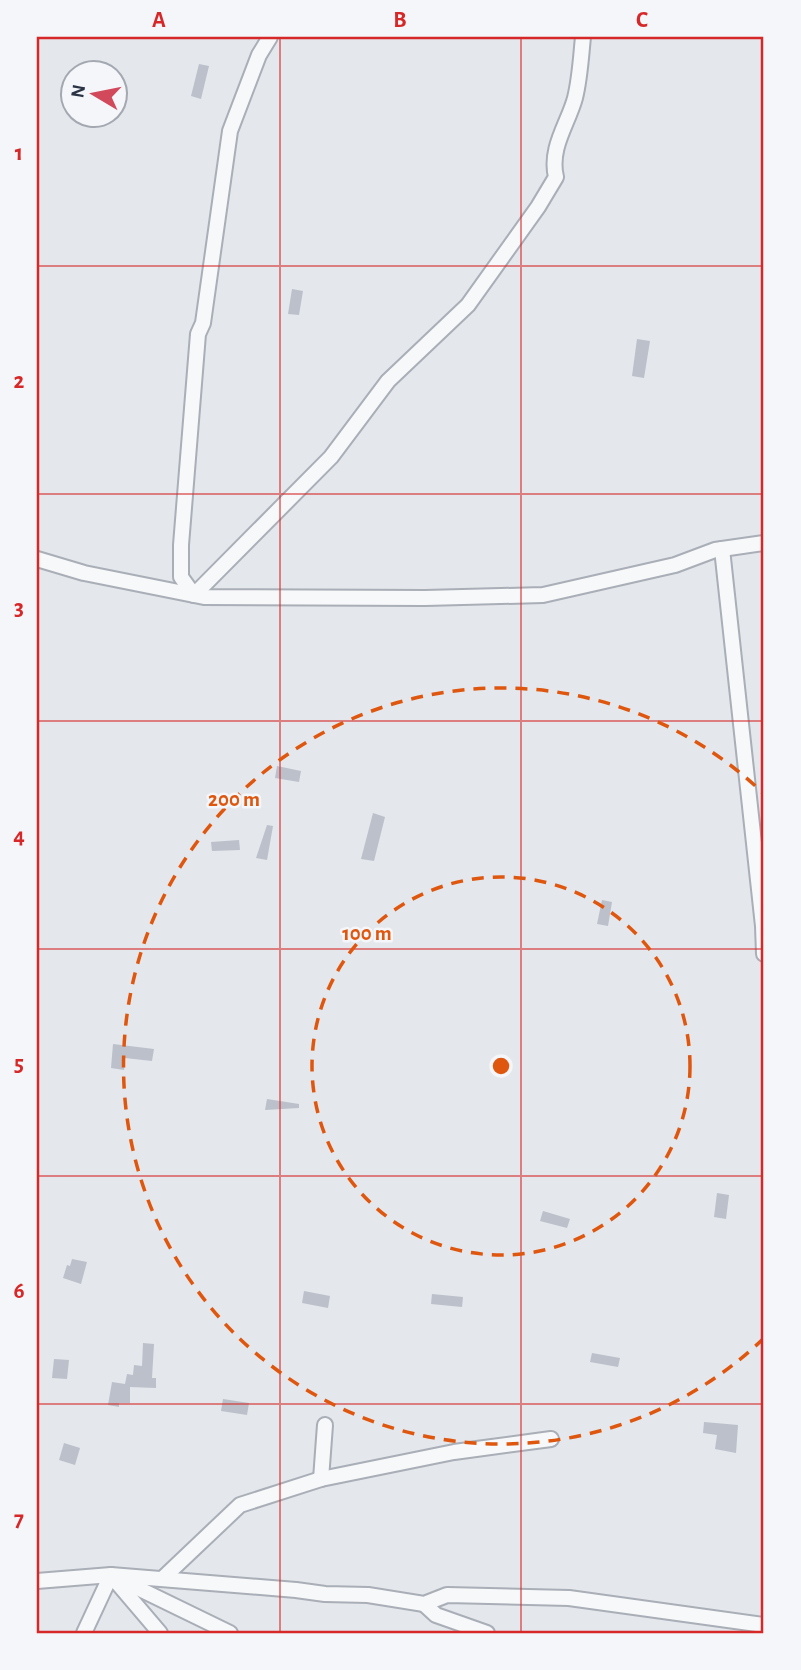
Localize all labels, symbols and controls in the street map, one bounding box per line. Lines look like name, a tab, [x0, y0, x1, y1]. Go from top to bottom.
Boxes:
text: A	[152, 9, 166, 32]
text: B	[393, 9, 407, 32]
text: C	[636, 9, 648, 32]
north arrow	[60, 60, 130, 130]
text: N	[68, 83, 89, 99]
text: 1	[15, 142, 23, 165]
text: 2	[14, 370, 25, 393]
text: 3	[14, 597, 24, 620]
text: 200 m	[208, 789, 260, 810]
text: 4	[13, 825, 25, 848]
text: 100 m	[342, 923, 392, 944]
text: 5	[14, 1053, 24, 1076]
centre of rings	[489, 1054, 513, 1078]
text: 6	[13, 1280, 25, 1303]
text: 7	[14, 1508, 24, 1531]

